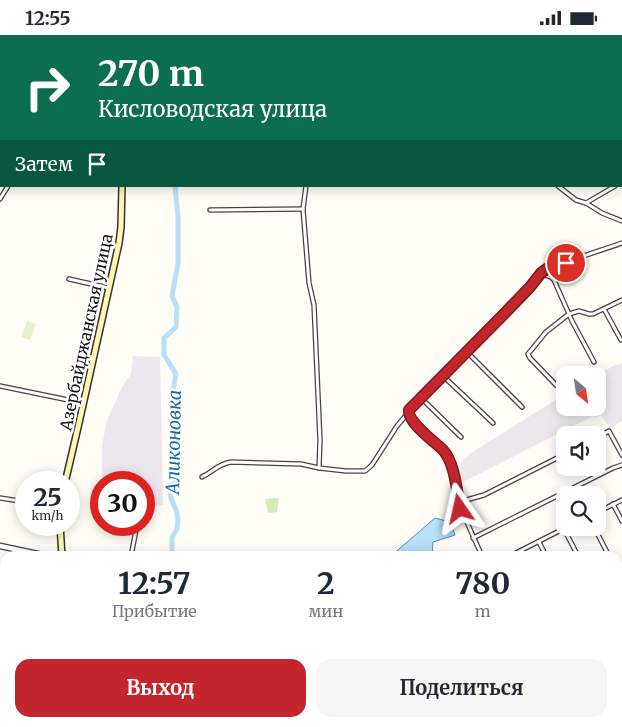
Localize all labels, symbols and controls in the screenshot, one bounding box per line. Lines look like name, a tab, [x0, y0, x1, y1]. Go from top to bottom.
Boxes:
text: 12:55	[25, 6, 71, 30]
text: 270 m	[98, 52, 204, 96]
icon: right	[15, 55, 80, 120]
text: Кисловодская улица	[98, 95, 327, 123]
icon: arrive	[83, 150, 111, 178]
text: Затем	[15, 152, 73, 176]
street label: Азербайджанская улица	[55, 231, 117, 433]
pin	[545, 242, 587, 284]
icon: arrive	[552, 249, 580, 277]
north arrow	[556, 366, 606, 416]
map controls	[556, 366, 606, 536]
water label: Аликоновка	[161, 390, 186, 496]
button: sound	[556, 426, 606, 476]
speed limit sign: 30	[90, 471, 155, 536]
text: 25	[33, 481, 62, 513]
position arrow	[433, 482, 485, 534]
button: search	[556, 486, 606, 536]
text: km/h	[32, 508, 63, 523]
text: 12:57	[118, 564, 190, 602]
text: 2	[317, 564, 335, 602]
text: 780	[455, 564, 510, 602]
text: Прибытие	[112, 601, 197, 621]
text: мин	[308, 601, 343, 621]
text: m	[475, 601, 491, 621]
button: Выход	[15, 659, 306, 717]
button: Поделиться	[316, 659, 607, 717]

